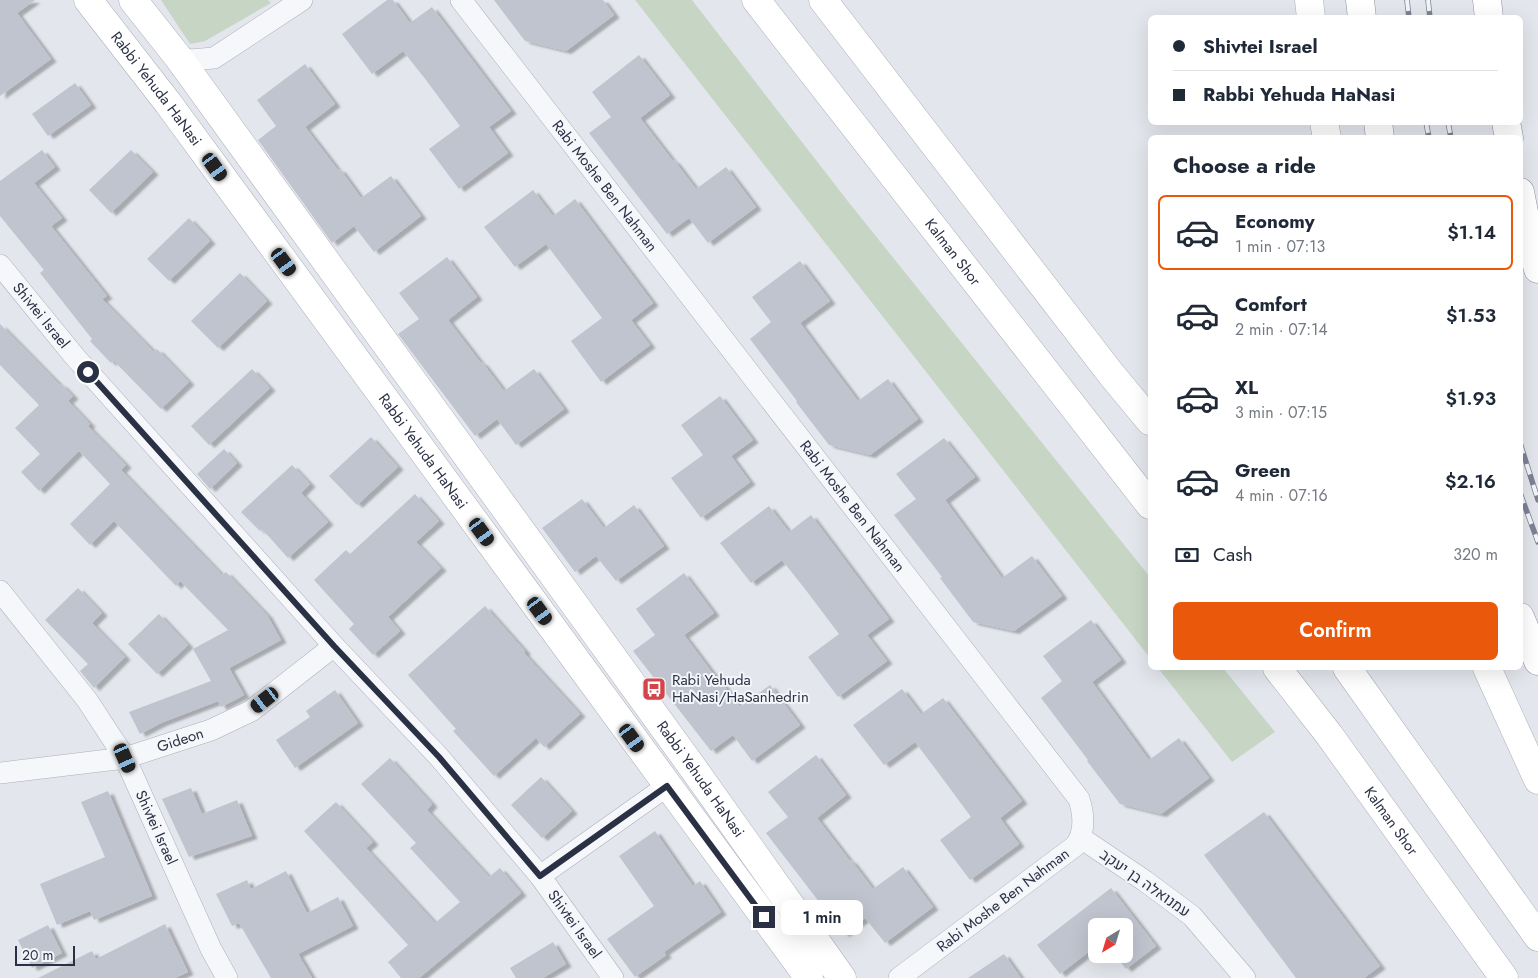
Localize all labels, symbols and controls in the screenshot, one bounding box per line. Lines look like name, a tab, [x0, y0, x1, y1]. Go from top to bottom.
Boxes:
street label: Rabbi Yehuda HaNasi	[105, 27, 207, 151]
text: Shivtei Israel	[1203, 33, 1318, 60]
text: Rabbi Yehuda HaNasi	[1203, 81, 1395, 108]
street label: Rabi Moshe Ben Nahman	[547, 115, 663, 256]
text: Choose a ride	[1173, 149, 1316, 181]
car	[200, 150, 229, 184]
text: Economy	[1235, 208, 1315, 235]
icon: car	[1175, 210, 1220, 255]
street label: Kalman Shor	[920, 214, 987, 291]
text: $1.14	[1447, 219, 1496, 246]
text: 1 min · 07:13	[1235, 235, 1325, 258]
car	[269, 245, 298, 279]
street label: Shivtei Israel	[7, 278, 75, 353]
text: Comfort	[1235, 291, 1307, 318]
icon: car	[1175, 293, 1220, 338]
text: $1.53	[1446, 302, 1496, 329]
text: 2 min · 07:14	[1235, 318, 1328, 341]
route start	[77, 361, 99, 383]
text: XL	[1235, 374, 1258, 401]
icon: car	[1175, 376, 1220, 421]
text: $1.93	[1446, 385, 1496, 412]
street label: Rabbi Yehuda HaNasi	[373, 389, 473, 514]
text: 3 min · 07:15	[1235, 401, 1327, 424]
street label: Rabi Moshe Ben Nahman	[795, 436, 911, 577]
text: Green	[1235, 457, 1291, 484]
icon: car	[1175, 459, 1220, 504]
text: $2.16	[1445, 468, 1496, 495]
text: 4 min · 07:16	[1235, 484, 1328, 507]
car	[467, 515, 496, 549]
icon: cash	[1173, 541, 1201, 569]
text: Cash	[1213, 541, 1253, 568]
text: 320 m	[1453, 543, 1498, 566]
car	[525, 594, 554, 628]
button: Confirm	[1173, 602, 1498, 660]
place label: Rabi Yehuda HaNasi/HaSanhedrin	[672, 669, 809, 708]
bus stop icon: Rabi Yehuda HaNasi/HaSanhedrin	[641, 676, 667, 702]
car	[248, 685, 281, 715]
street label: Rabbi Yehuda HaNasi	[651, 716, 750, 842]
car	[617, 721, 646, 755]
street label: Gideon	[154, 722, 206, 758]
car	[112, 741, 137, 775]
street label: Kalman Shor	[1359, 782, 1424, 861]
street label: Shivtei Israel	[130, 787, 183, 868]
street label: Rabi Moshe Ben Nahman	[932, 843, 1074, 957]
street label: עמנואלה בן יעקב	[1095, 844, 1195, 922]
street label: Shivtei Israel	[542, 885, 607, 963]
callout: 1 min	[782, 900, 864, 934]
route end	[753, 906, 775, 928]
text: 1 min	[803, 906, 841, 929]
north arrow	[1088, 918, 1132, 962]
map controls	[1088, 918, 1133, 963]
scale bar	[15, 943, 75, 966]
text: 20 m	[22, 945, 54, 965]

